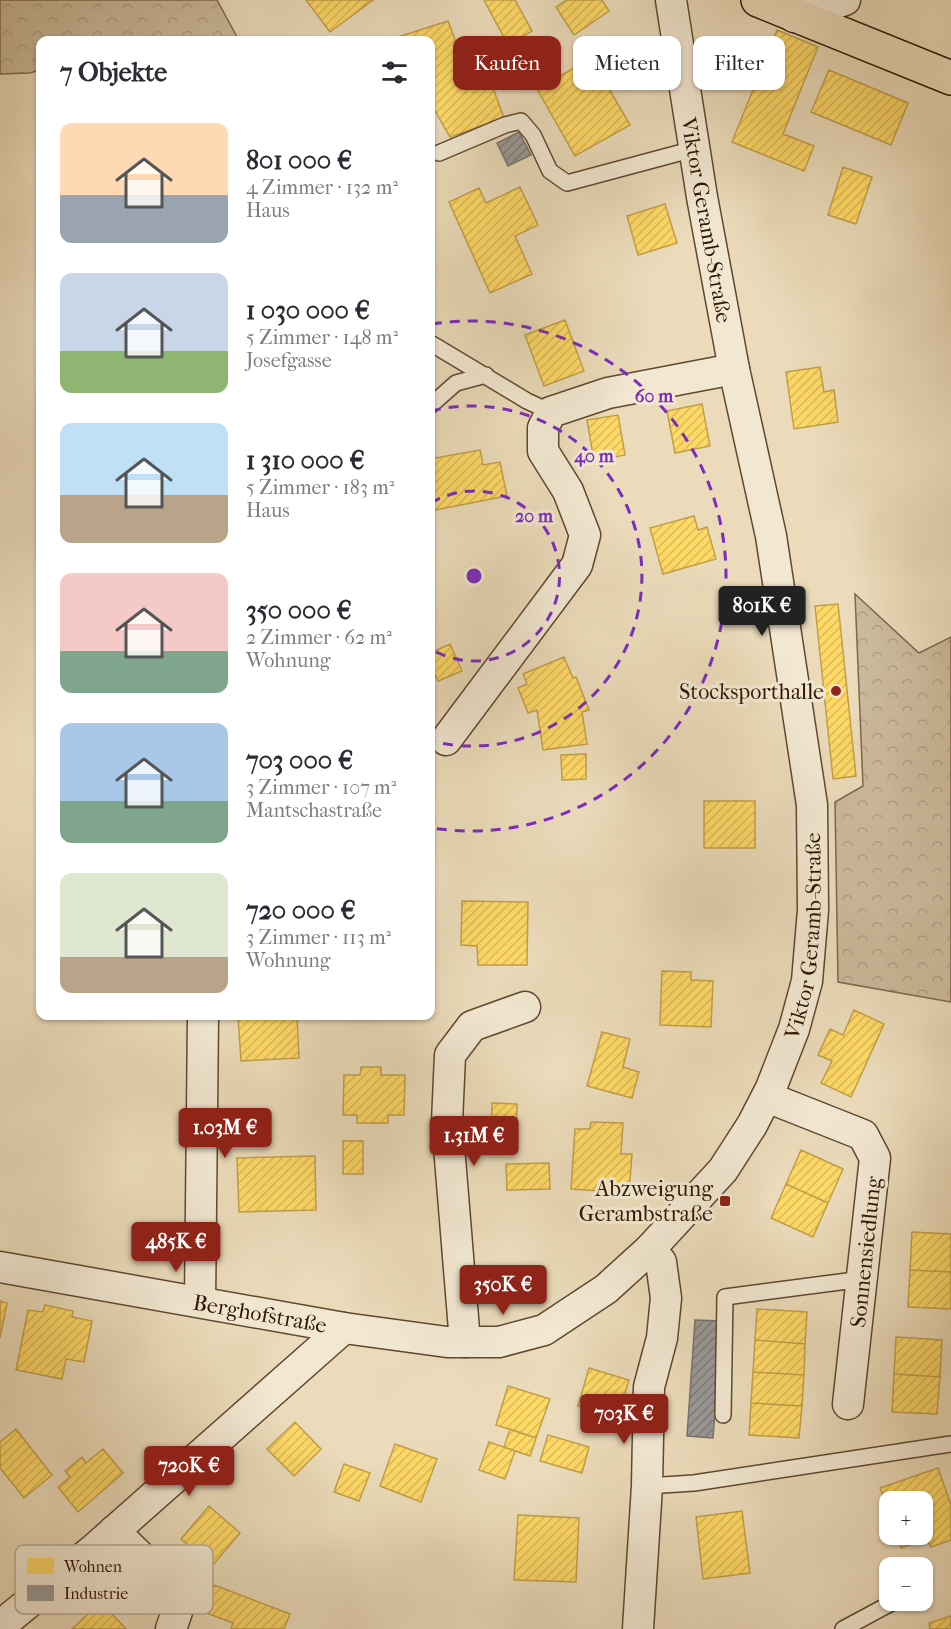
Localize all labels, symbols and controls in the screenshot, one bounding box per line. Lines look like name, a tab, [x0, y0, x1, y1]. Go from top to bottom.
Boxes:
chip: Kaufen	[453, 36, 561, 90]
chip: Mieten	[573, 36, 681, 90]
chip: Filter	[693, 36, 785, 90]
icon: filters	[378, 56, 411, 89]
text: 7 Objekte	[60, 57, 167, 88]
street label: Viktor Geramb-Straße	[675, 114, 737, 325]
text: 801 000 €	[246, 145, 352, 176]
icon: home	[108, 147, 180, 219]
text: 4 Zimmer · 132 m²	[246, 176, 398, 199]
text: Haus	[246, 199, 290, 222]
text: 1 030 000 €	[246, 295, 370, 326]
icon: home	[108, 297, 180, 369]
text: 5 Zimmer · 148 m²	[246, 326, 398, 349]
text: Josefgasse	[246, 349, 332, 372]
text: 60 m	[635, 386, 674, 407]
text: 1 310 000 €	[246, 445, 365, 476]
text: 40 m	[573, 446, 615, 467]
icon: home	[108, 447, 180, 519]
text: 5 Zimmer · 183 m²	[246, 476, 395, 499]
text: Haus	[246, 499, 290, 522]
text: 20 m	[515, 506, 554, 527]
centre of rings	[464, 566, 484, 586]
pin: 801K €	[713, 586, 811, 637]
text: 801K €	[733, 594, 791, 617]
text: 350 000 €	[246, 595, 352, 626]
icon: home	[108, 597, 180, 669]
text: 2 Zimmer · 62 m²	[246, 626, 392, 649]
text: Wohnung	[246, 649, 331, 672]
place label: Stocksporthalle	[679, 679, 824, 705]
marker: Stocksporthalle	[829, 684, 843, 698]
text: 703 000 €	[246, 745, 353, 776]
icon: home	[108, 747, 180, 819]
text: 3 Zimmer · 107 m²	[246, 776, 396, 799]
text: Mantschastraße	[246, 799, 382, 822]
street label: Viktor Geramb-Straße	[779, 832, 827, 1044]
text: 720 000 €	[246, 895, 356, 926]
icon: home	[108, 897, 180, 969]
text: 3 Zimmer · 113 m²	[246, 926, 391, 949]
text: Wohnung	[246, 949, 331, 972]
pin: 1.03M €	[170, 1108, 280, 1159]
text: 1.03M €	[193, 1116, 257, 1139]
pin: 1.31M €	[419, 1116, 529, 1167]
text: 1.31M €	[444, 1124, 504, 1147]
street label: Sonnensiedlung	[845, 1175, 887, 1329]
place label: Abzweigung Gerambstraße	[579, 1176, 713, 1227]
marker: Abzweigung Gerambstraße	[718, 1194, 732, 1208]
pin: 485K €	[127, 1222, 225, 1273]
text: 485K €	[145, 1230, 207, 1253]
pin: 350K €	[454, 1265, 552, 1316]
text: 350K €	[474, 1273, 532, 1296]
street label: Berghofstraße	[191, 1289, 329, 1339]
pin: 703K €	[575, 1394, 673, 1445]
text: 703K €	[594, 1402, 654, 1425]
pin: 720K €	[140, 1446, 238, 1497]
text: 720K €	[158, 1454, 220, 1477]
map controls	[879, 1491, 933, 1611]
button: +	[879, 1491, 933, 1545]
legend	[15, 1545, 213, 1614]
text: Wohnen	[63, 1557, 123, 1576]
button: −	[879, 1557, 933, 1611]
text: Industrie	[64, 1584, 128, 1603]

